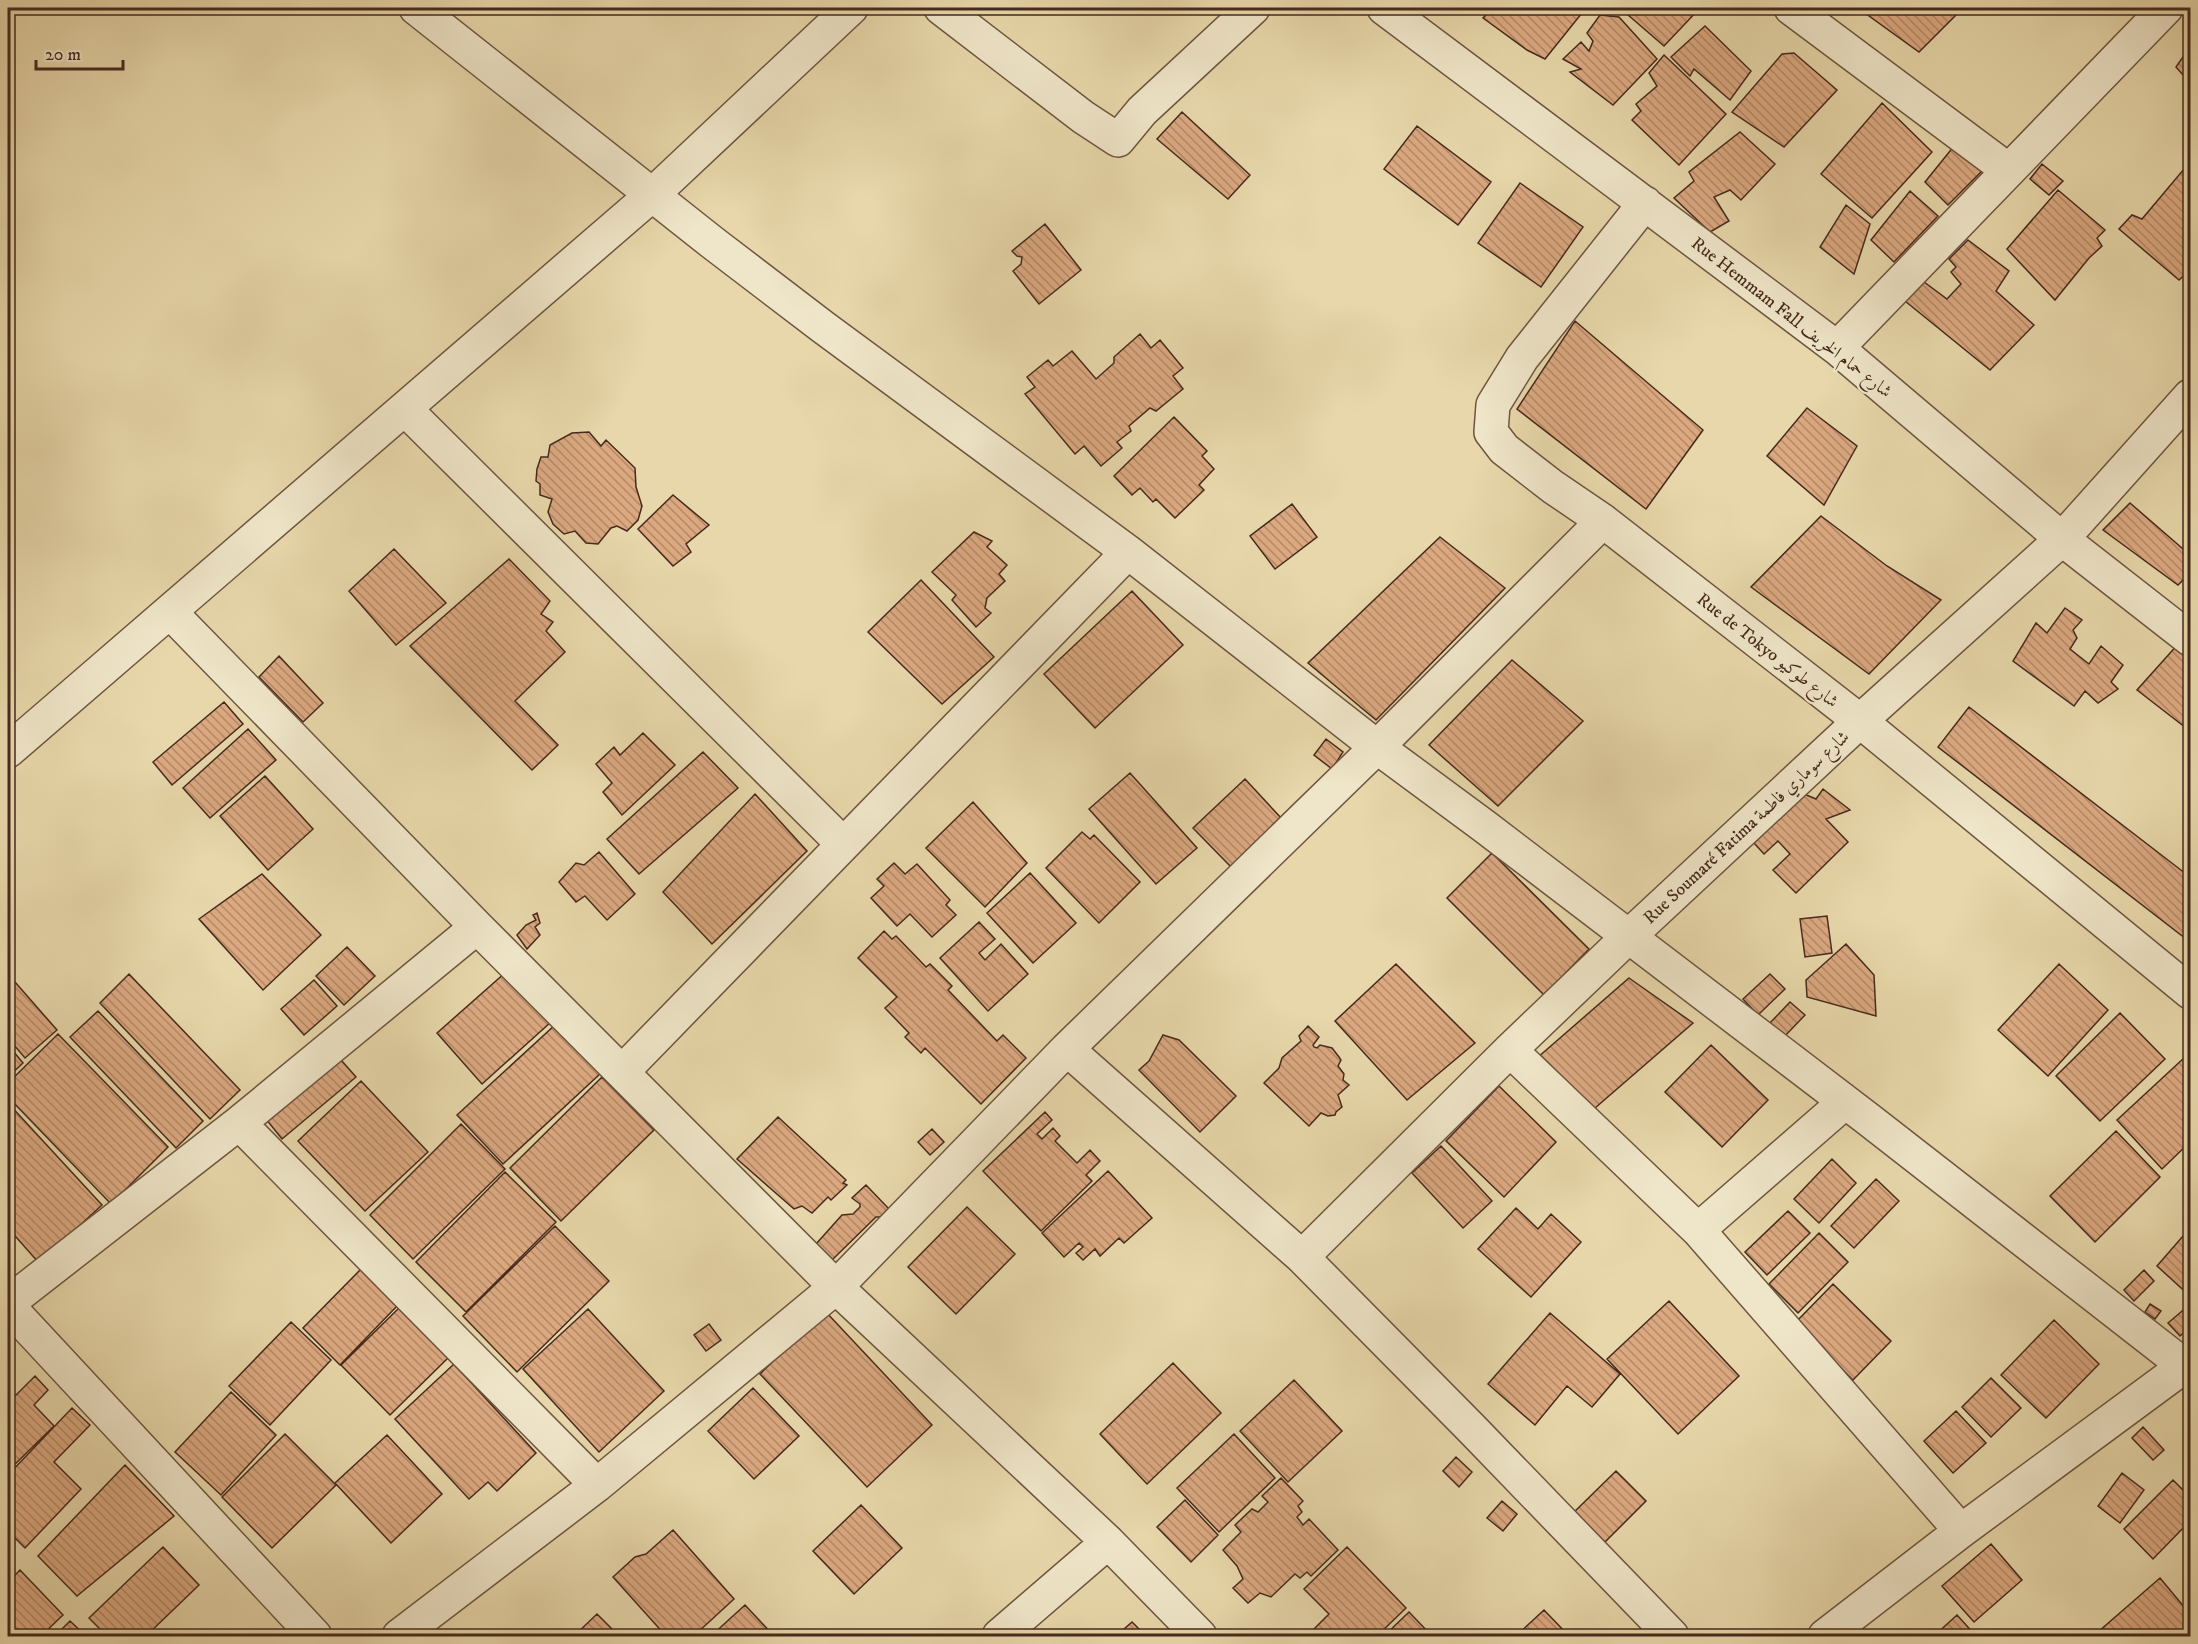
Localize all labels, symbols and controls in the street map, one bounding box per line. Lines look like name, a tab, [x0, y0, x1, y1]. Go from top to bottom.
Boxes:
scale bar	[36, 33, 123, 71]
text: 20 m	[45, 44, 81, 66]
street label: Rue Hemmam Fall شارع حمام الخريف	[1684, 233, 1896, 406]
street label: Rue de Tokyo شارع طوكيو	[1690, 589, 1843, 715]
street label: Rue Soumaré Fatima شارع سوماري فاطمة	[1639, 726, 1856, 931]

